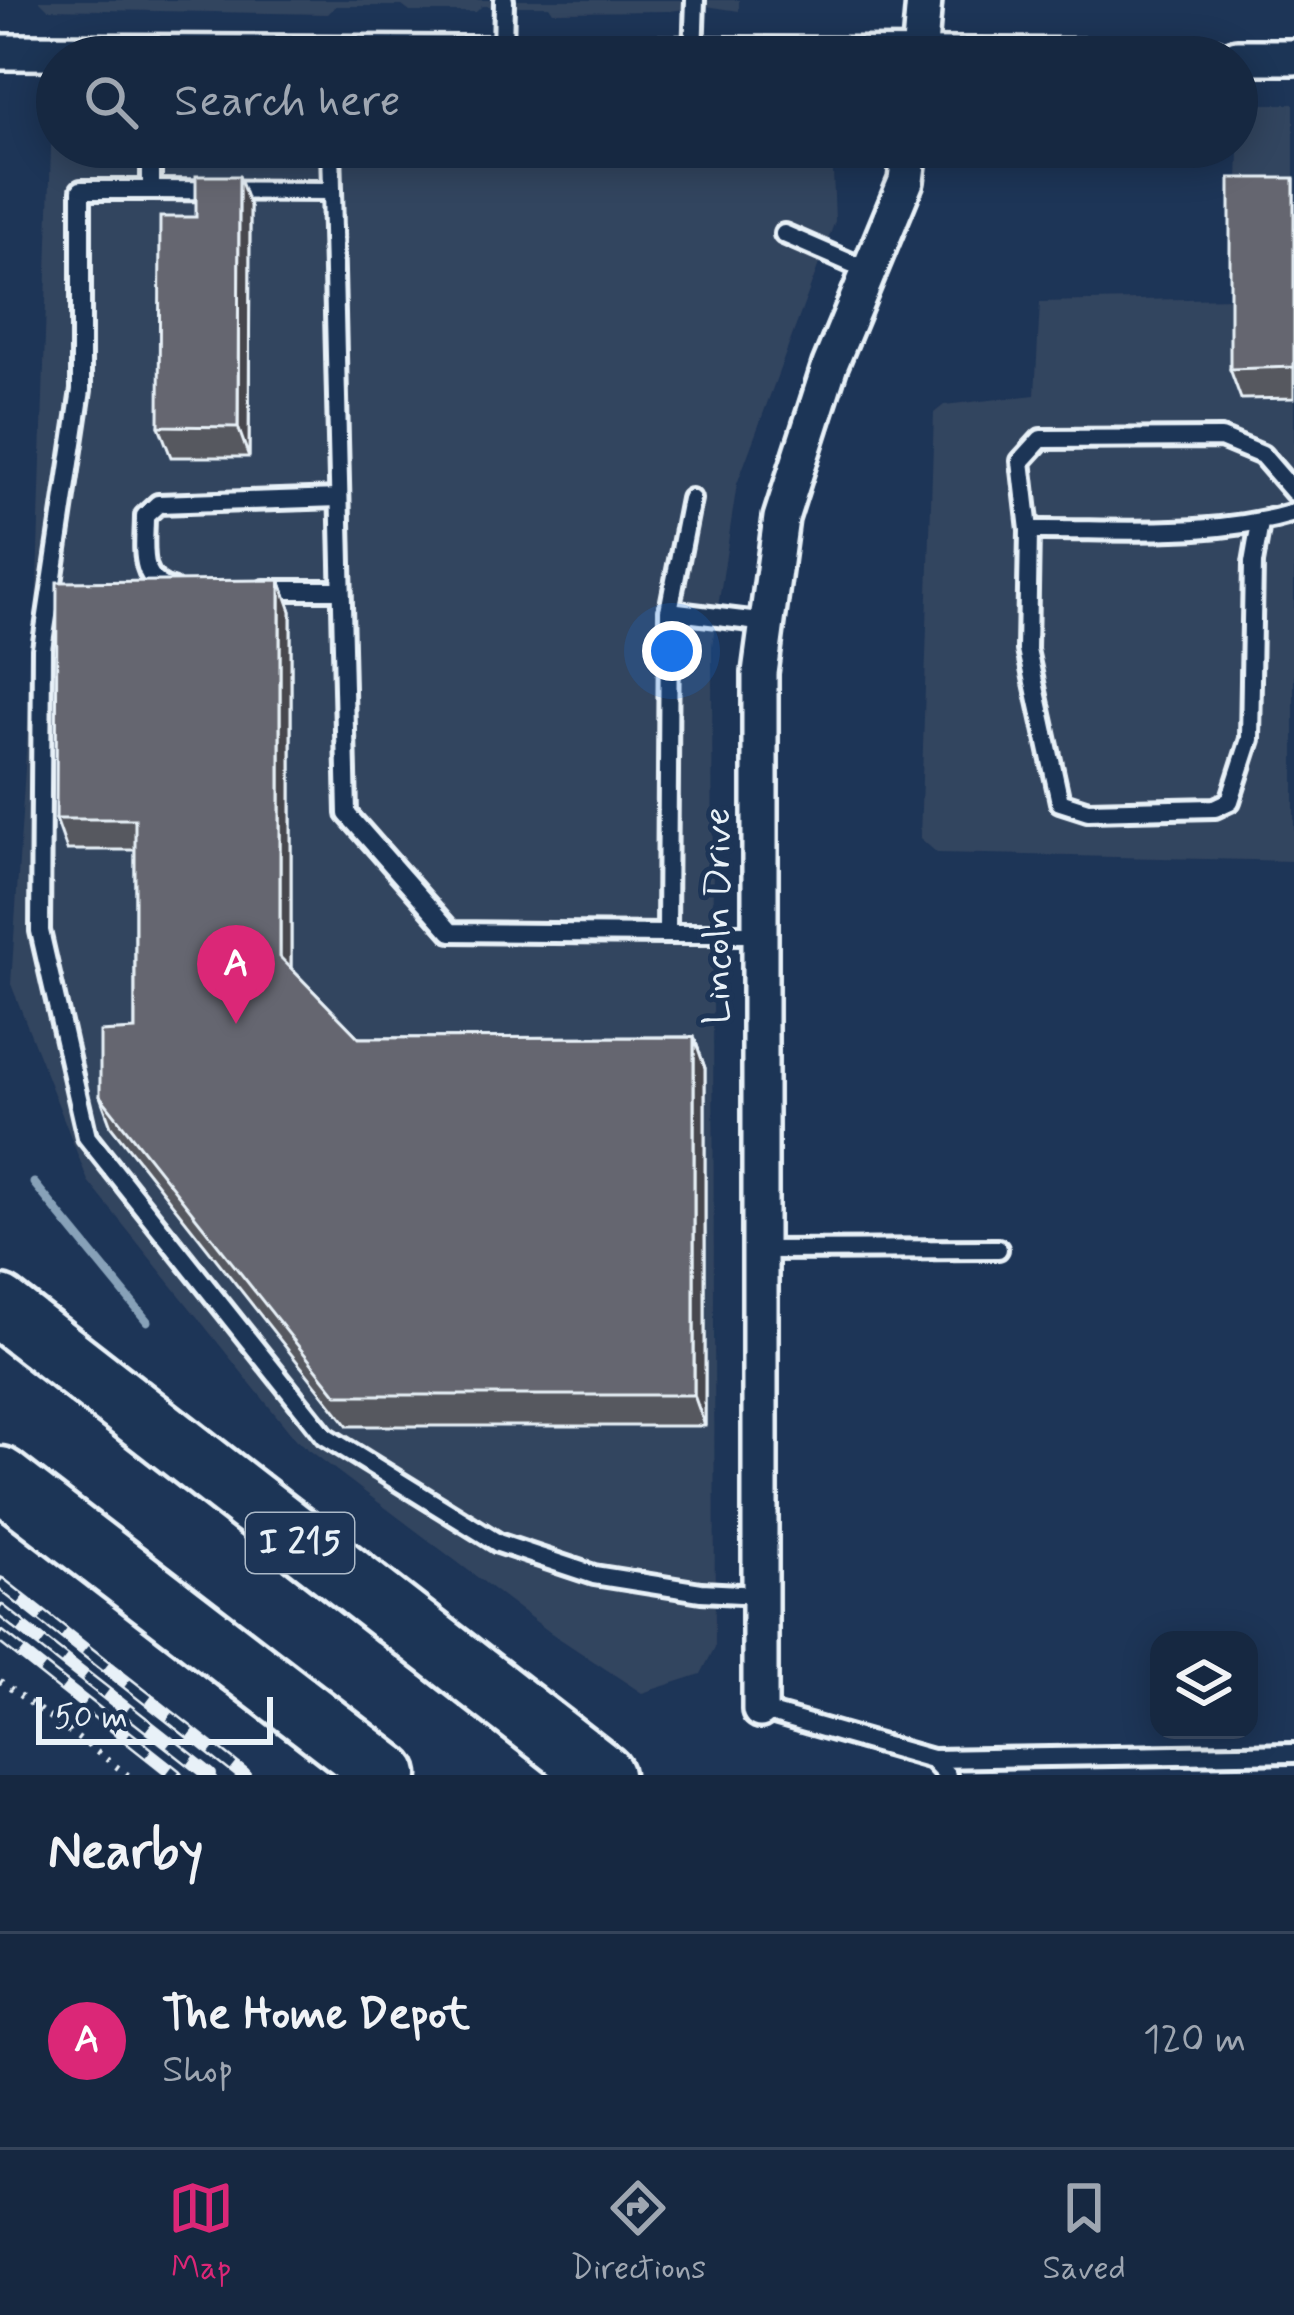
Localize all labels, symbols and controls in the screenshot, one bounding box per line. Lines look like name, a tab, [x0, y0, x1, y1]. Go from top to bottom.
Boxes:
search box	[36, 36, 1258, 168]
icon: search	[78, 69, 144, 135]
text: Search here	[174, 73, 401, 132]
your location	[642, 621, 702, 681]
street label: Lincoln Drive	[693, 807, 744, 1025]
pin: A	[197, 925, 275, 1024]
road number: I 215	[246, 1513, 354, 1573]
map controls	[1150, 1631, 1258, 1739]
button: layers	[1150, 1631, 1258, 1739]
scale bar	[36, 1691, 273, 1744]
text: 50 m	[54, 1696, 128, 1740]
text: Nearby	[48, 1820, 203, 1886]
text: The Home Depot	[162, 1986, 470, 2045]
text: A	[74, 2015, 100, 2066]
text: 120 m	[1143, 2015, 1246, 2066]
text: Shop	[162, 2045, 234, 2096]
tab: Map	[168, 2175, 234, 2291]
tab: Directions	[570, 2175, 706, 2291]
tab: Saved	[1042, 2175, 1126, 2291]

